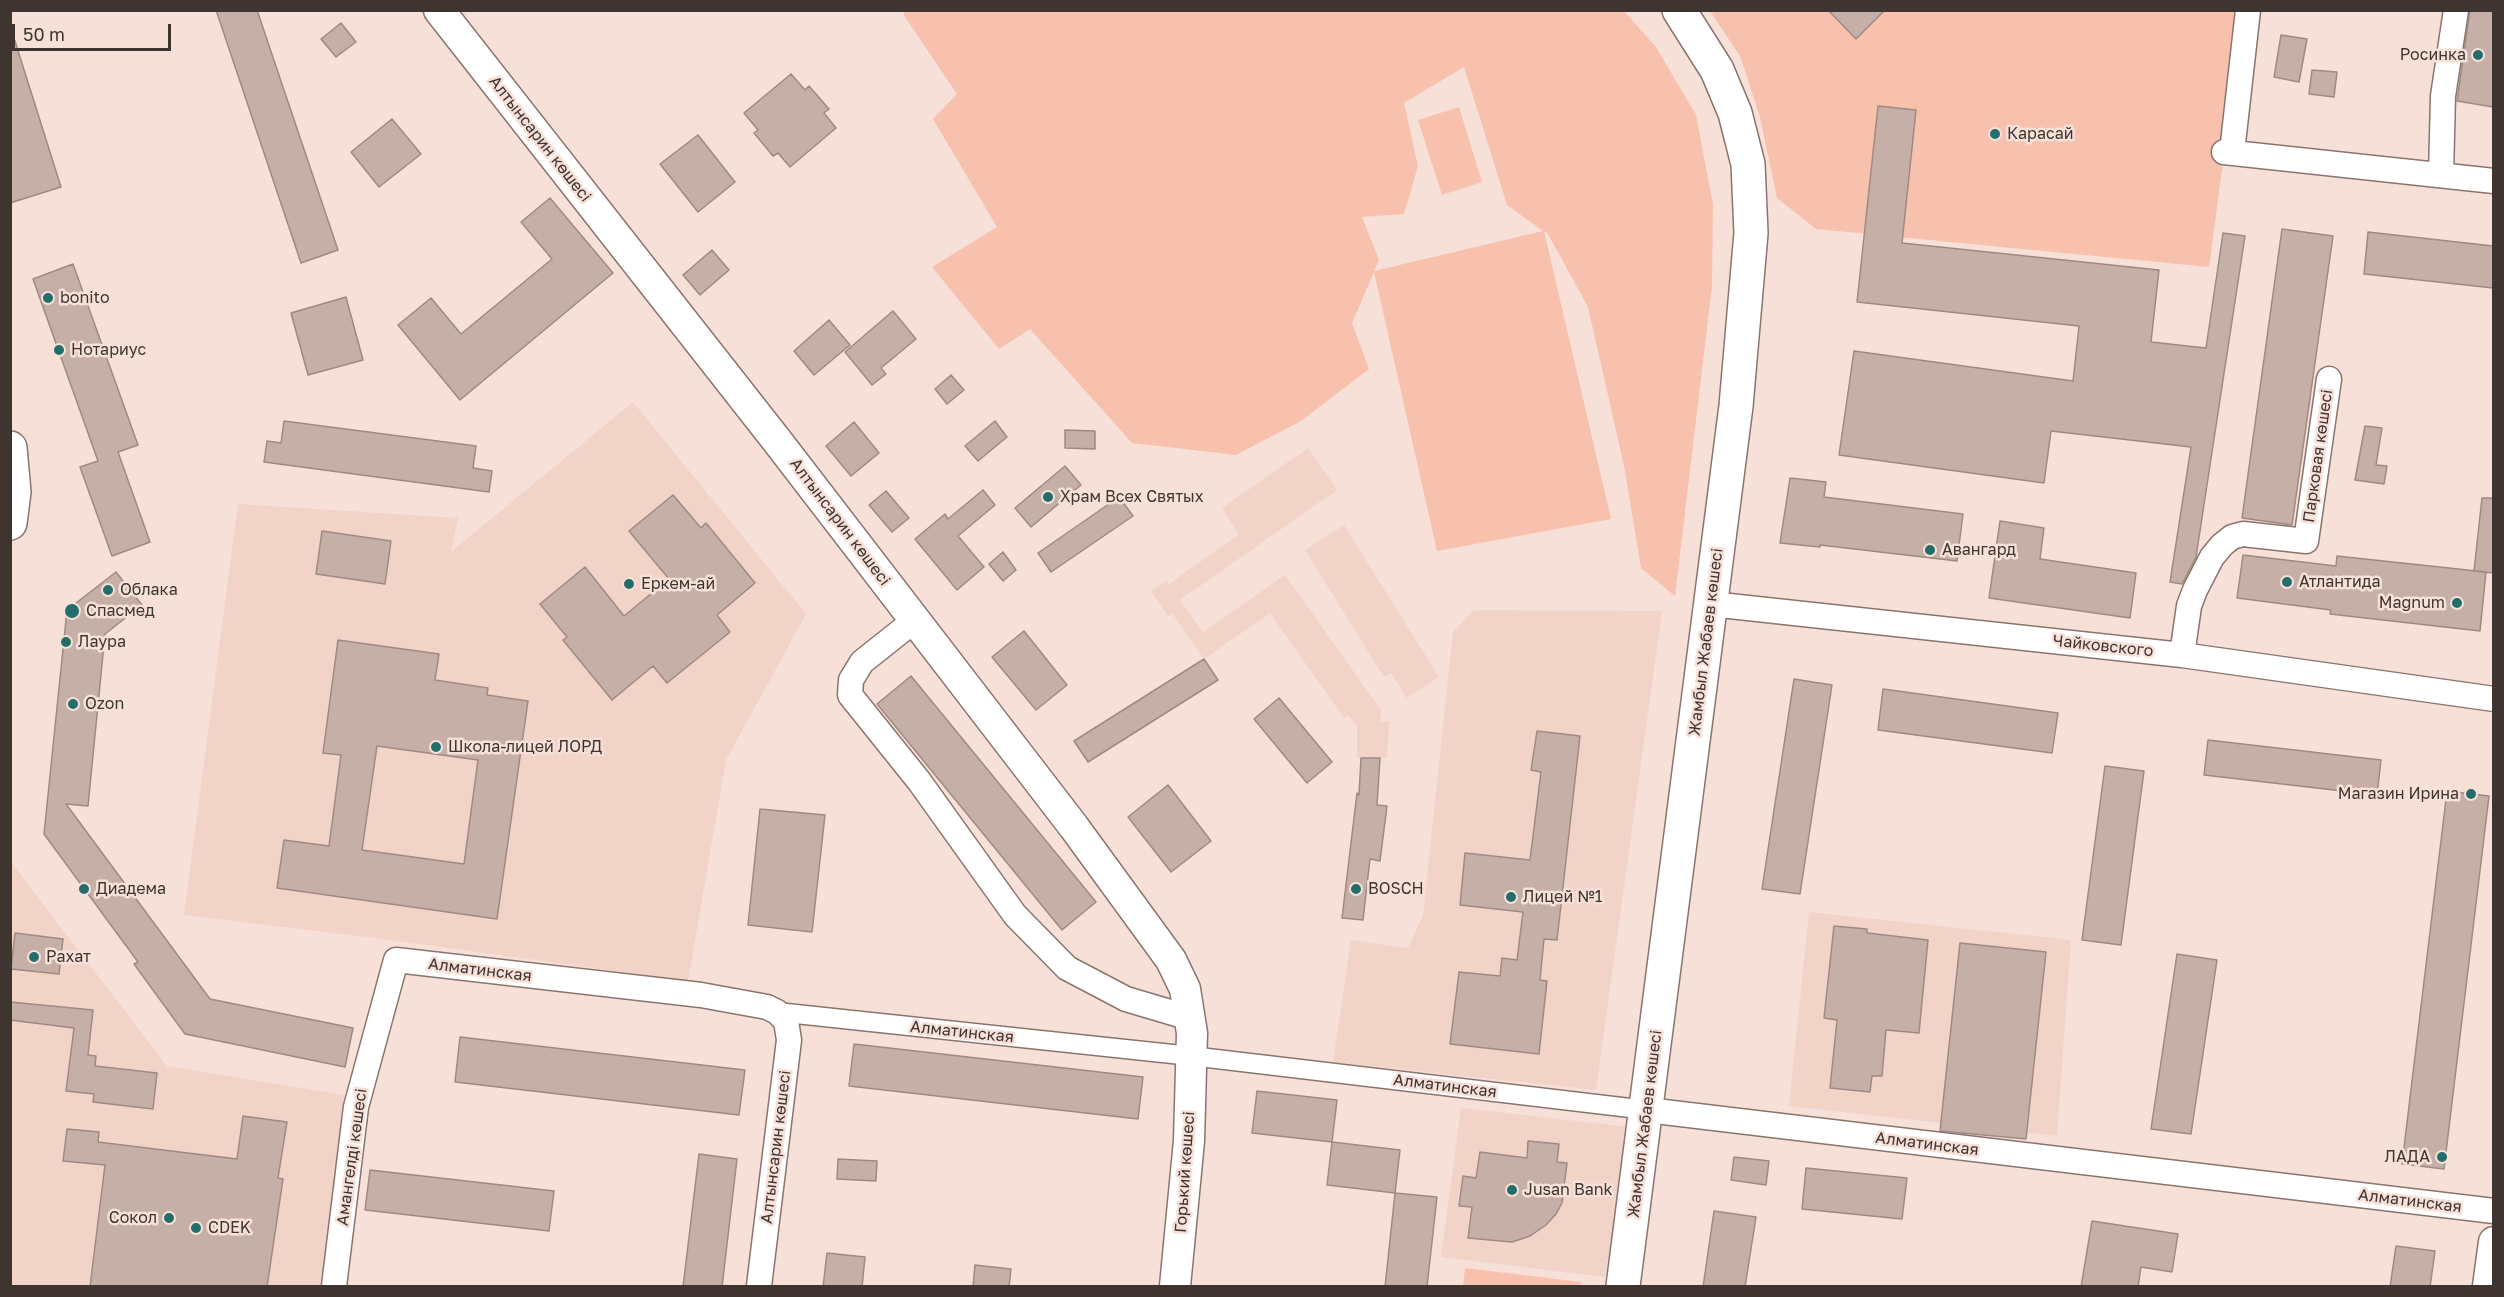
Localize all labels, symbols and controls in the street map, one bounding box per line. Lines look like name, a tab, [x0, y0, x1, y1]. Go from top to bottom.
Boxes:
scale bar	[15, 12, 174, 50]
text: 50 m	[23, 23, 65, 45]
place label: Росинка	[2400, 45, 2466, 65]
marker: Росинка	[2471, 48, 2485, 62]
street label: Алтынсарин көшесі	[485, 72, 595, 206]
place label: Карасай	[2007, 124, 2073, 144]
marker: Карасай	[1988, 127, 2002, 141]
place label: bonito	[60, 288, 110, 308]
marker: bonito	[41, 291, 55, 305]
place label: Нотариус	[71, 340, 146, 360]
marker: Нотариус	[52, 343, 66, 357]
street label: Парковая көшесі	[2299, 388, 2337, 524]
street label: Алтынсарин көшесі	[786, 455, 894, 589]
place label: Храм Всех Святых	[1060, 487, 1204, 507]
marker: Храм Всех Святых	[1041, 490, 1055, 504]
place label: Авангард	[1942, 540, 2016, 560]
marker: Авангард	[1923, 543, 1937, 557]
street label: Жамбыл Жабаев көшесі	[1685, 547, 1727, 737]
place label: Атлантида	[2299, 572, 2381, 592]
place label: Еркем-ай	[641, 574, 715, 594]
marker: Атлантида	[2280, 575, 2294, 589]
marker: Еркем-ай	[622, 577, 636, 591]
place label: Облака	[120, 580, 178, 600]
marker: Облака	[101, 583, 115, 597]
place label: Magnum	[2379, 593, 2445, 613]
marker: Magnum	[2450, 596, 2464, 610]
place label: Спасмед	[86, 601, 155, 621]
marker: Спасмед	[63, 602, 81, 620]
street label: Чайковского	[2052, 631, 2154, 661]
place label: Лаура	[78, 632, 126, 652]
marker: Лаура	[59, 635, 73, 649]
place label: Ozon	[85, 694, 124, 714]
marker: Ozon	[66, 697, 80, 711]
place label: Школа-лицей ЛОРД	[448, 737, 602, 757]
marker: Школа-лицей ЛОРД	[429, 740, 443, 754]
place label: Магазин Ирина	[2338, 784, 2459, 804]
marker: Магазин Ирина	[2464, 787, 2478, 801]
place label: Диадема	[96, 879, 166, 899]
place label: BOSCH	[1368, 879, 1424, 899]
marker: Диадема	[77, 882, 91, 896]
marker: BOSCH	[1349, 882, 1363, 896]
place label: Лицей №1	[1523, 887, 1602, 907]
marker: Лицей №1	[1504, 890, 1518, 904]
place label: Рахат	[46, 947, 91, 967]
marker: Рахат	[27, 950, 41, 964]
street label: Алматинская	[427, 954, 533, 986]
street label: Алматинская	[909, 1017, 1015, 1047]
street label: Жамбыл Жабаев көшесі	[1624, 1029, 1666, 1219]
street label: Алтынсарин көшесі	[757, 1069, 795, 1225]
street label: Алматинская	[1392, 1070, 1498, 1102]
street label: Амангелді көшесі	[333, 1087, 371, 1227]
street label: Горький көшесі	[1171, 1111, 1199, 1233]
street label: Алматинская	[1874, 1128, 1980, 1160]
place label: ЛАДА	[2384, 1147, 2430, 1167]
marker: ЛАДА	[2435, 1150, 2449, 1164]
place label: Jusan Bank	[1524, 1180, 1613, 1200]
marker: Jusan Bank	[1505, 1183, 1519, 1197]
street label: Алматинская	[2357, 1185, 2463, 1217]
place label: Сокол	[109, 1208, 157, 1228]
marker: Сокол	[162, 1211, 176, 1225]
place label: CDEK	[208, 1218, 251, 1238]
marker: CDEK	[189, 1221, 203, 1235]

